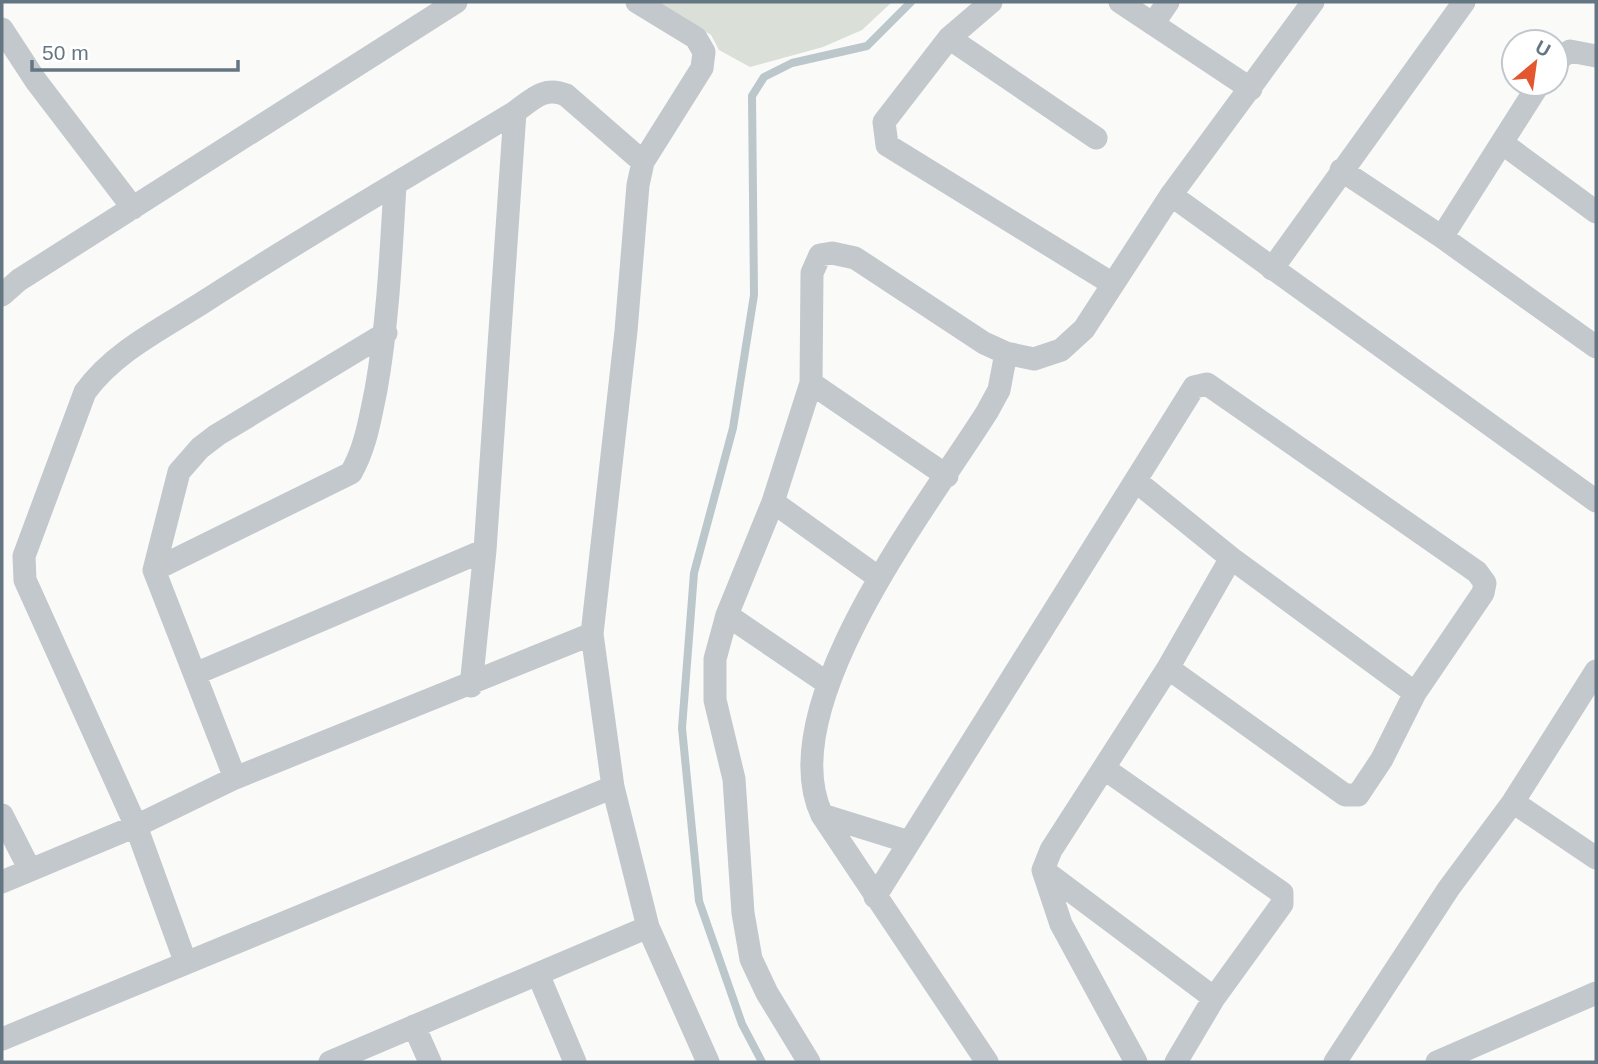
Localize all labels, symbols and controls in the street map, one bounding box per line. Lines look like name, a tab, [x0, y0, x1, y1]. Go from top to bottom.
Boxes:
scale bar	[32, 28, 238, 72]
north arrow	[1500, 28, 1570, 98]
text: U	[1532, 36, 1554, 61]
text: 50 m	[42, 41, 89, 64]

